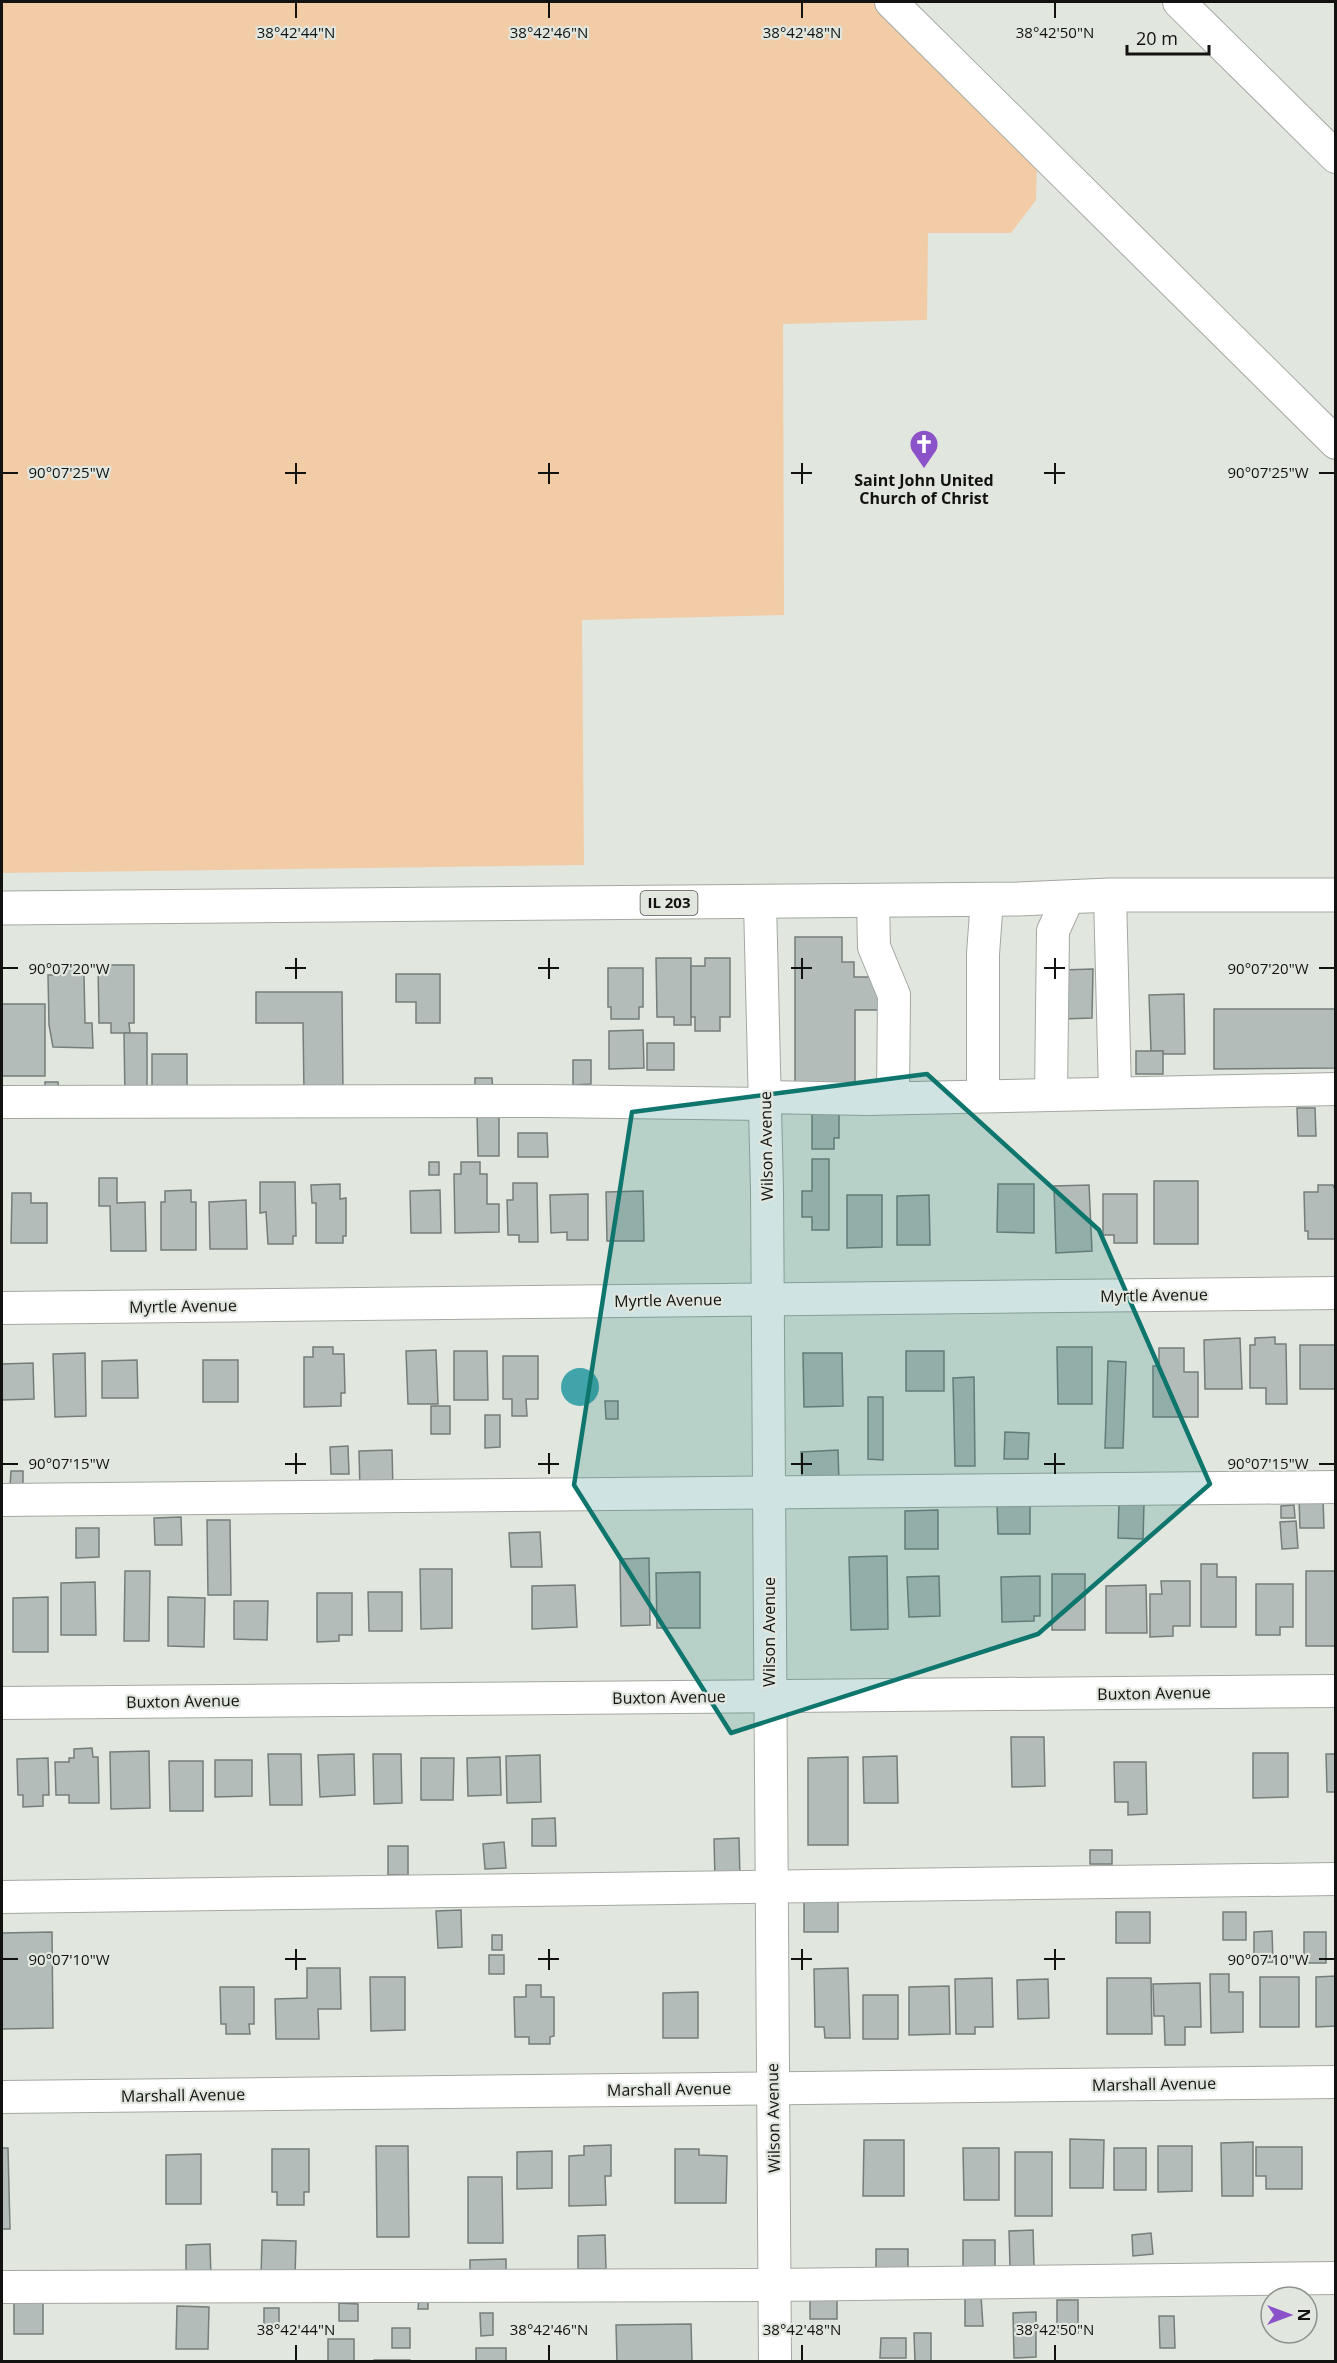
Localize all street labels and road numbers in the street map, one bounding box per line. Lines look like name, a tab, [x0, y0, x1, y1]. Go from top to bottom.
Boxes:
road number: IL 203	[640, 891, 698, 915]
street label: Wilson Avenue	[754, 1091, 778, 1201]
street label: Myrtle Avenue	[1100, 1283, 1208, 1307]
street label: Myrtle Avenue	[614, 1288, 722, 1312]
street label: Myrtle Avenue	[129, 1294, 237, 1318]
street label: Wilson Avenue	[758, 1577, 780, 1687]
street label: Buxton Avenue	[1097, 1681, 1211, 1705]
street label: Buxton Avenue	[612, 1685, 726, 1709]
street label: Buxton Avenue	[126, 1689, 240, 1713]
street label: Wilson Avenue	[761, 2063, 785, 2173]
street label: Marshall Avenue	[1092, 2072, 1216, 2096]
street label: Marshall Avenue	[607, 2077, 731, 2101]
street label: Marshall Avenue	[121, 2083, 245, 2107]

